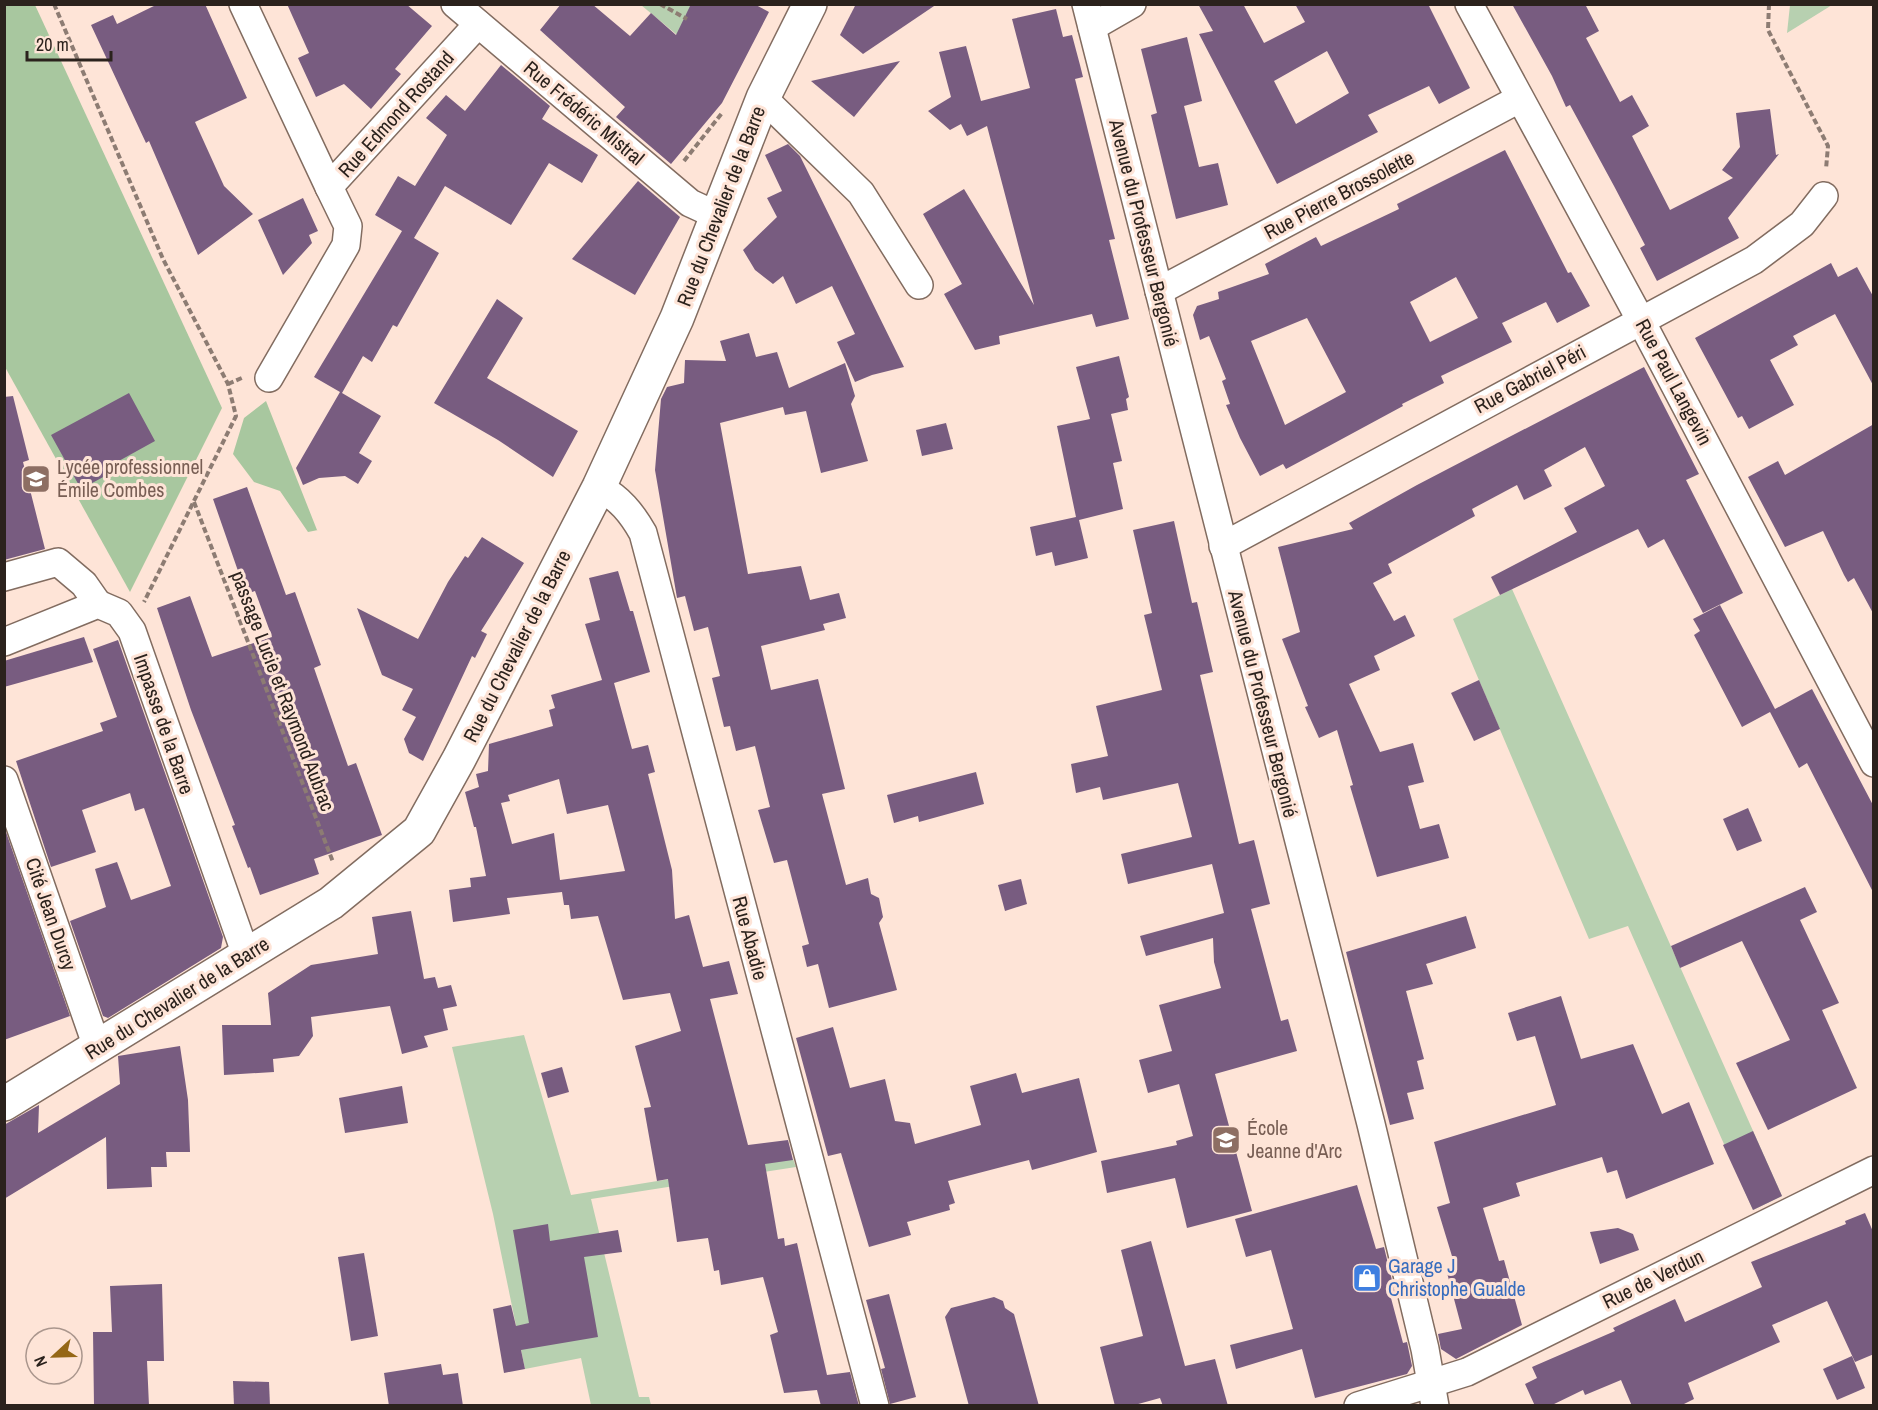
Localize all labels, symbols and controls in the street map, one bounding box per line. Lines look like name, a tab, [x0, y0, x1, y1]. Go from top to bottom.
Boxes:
scale bar	[27, 24, 111, 62]
text: 20 m	[36, 32, 69, 57]
street label: Rue Edmond Rostand	[332, 45, 460, 183]
street label: Rue Frédéric Mistral	[518, 54, 650, 171]
street label: Rue du Chevalier de la Barre	[670, 102, 771, 310]
street label: Avenue du Professeur Bergonié	[1103, 116, 1186, 349]
street label: Rue Pierre Brossolette	[1259, 144, 1418, 245]
street label: Rue Paul Langevin	[1630, 314, 1719, 450]
street label: Rue Gabriel Péri	[1469, 338, 1590, 419]
place label: Lycée professionnel Émile Combes	[57, 453, 203, 503]
school or university icon: Lycée professionnel Émile Combes	[20, 463, 52, 495]
street label: Rue du Chevalier de la Barre	[456, 545, 577, 747]
street label: passage Lucie et Raymond Aubrac	[225, 567, 342, 815]
street label: Avenue du Professeur Bergonié	[1222, 587, 1305, 820]
street label: Impasse de la Barre	[128, 650, 201, 798]
street label: Cité Jean Durcy	[20, 854, 84, 975]
street label: Rue Abadie	[726, 893, 775, 983]
street label: Rue du Chevalier de la Barre	[80, 930, 274, 1065]
place label: École Jeanne d'Arc	[1247, 1114, 1342, 1164]
school or university icon: École Jeanne d'Arc	[1210, 1124, 1242, 1156]
street label: Rue de Verdun	[1598, 1242, 1708, 1315]
place label: Garage J Christophe Gualde	[1388, 1252, 1526, 1302]
shop icon: Garage J Christophe Gualde	[1351, 1262, 1383, 1294]
north arrow	[24, 1326, 84, 1386]
text: N	[28, 1353, 52, 1370]

